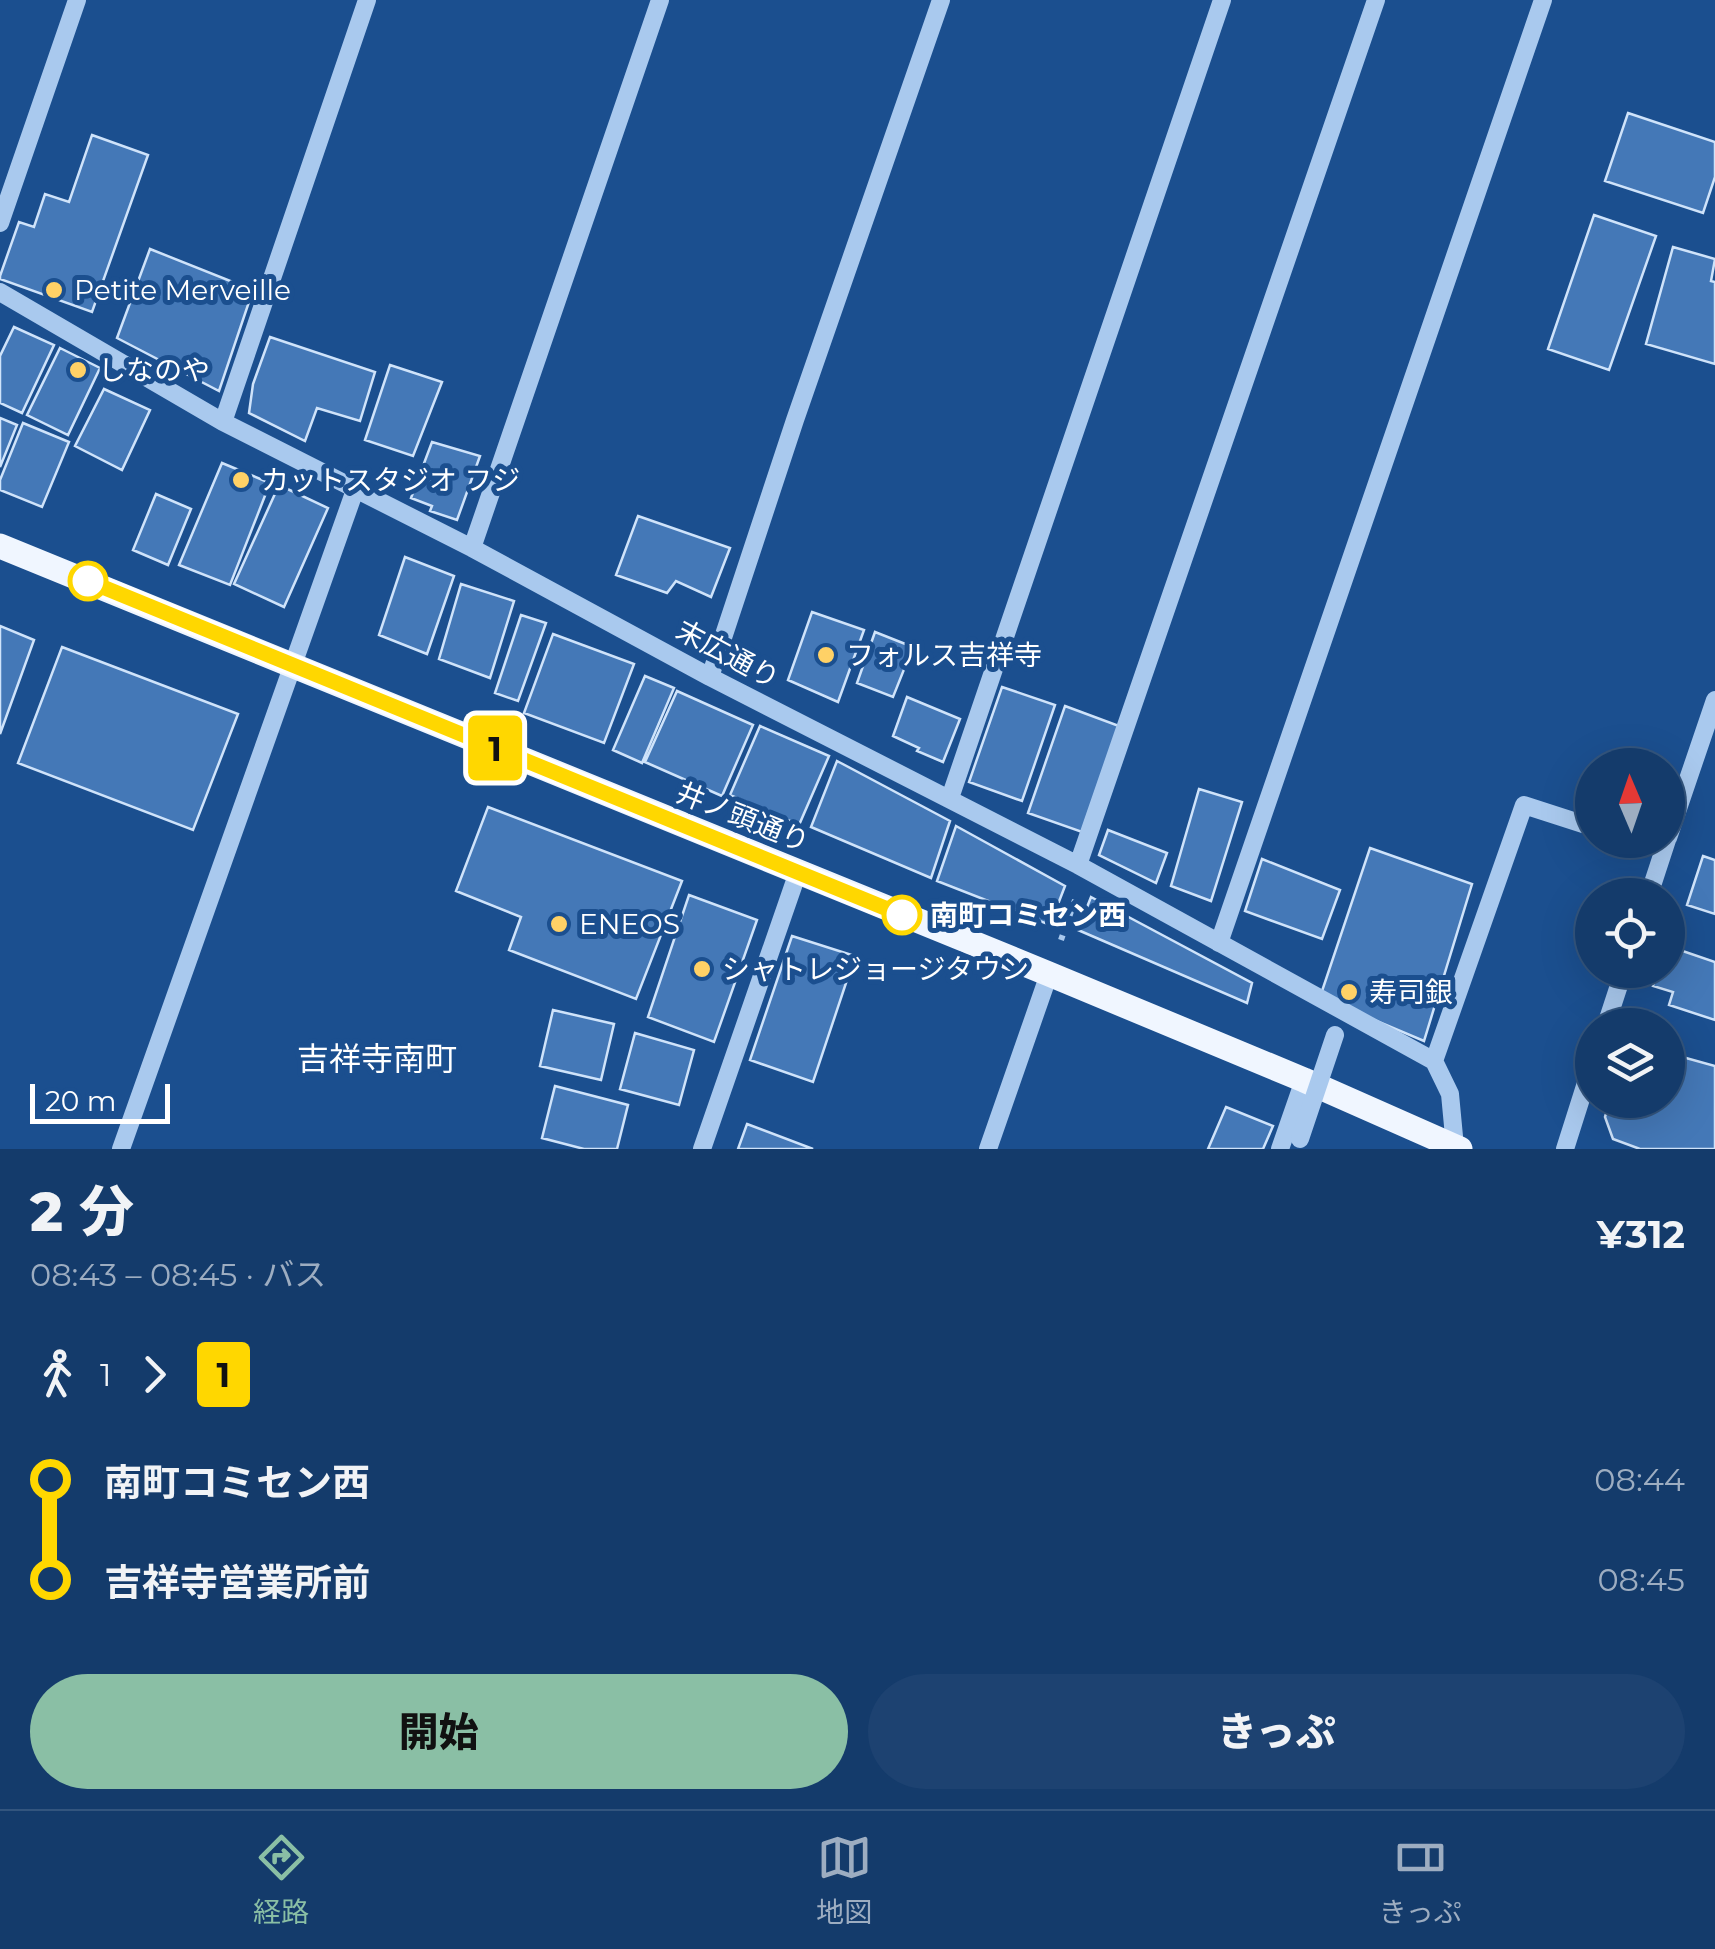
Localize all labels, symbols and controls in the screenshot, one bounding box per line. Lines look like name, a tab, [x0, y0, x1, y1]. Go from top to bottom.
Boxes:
place label: Petite Merveille	[74, 273, 291, 307]
marker: Petite Merveille	[43, 279, 65, 301]
place label: しなのや	[98, 353, 210, 387]
marker: しなのや	[67, 359, 89, 381]
place label: カットスタジオ フジ	[261, 463, 520, 497]
marker: カットスタジオ フジ	[230, 469, 252, 491]
unlabelled marker	[69, 562, 107, 600]
street label: 末広通り	[671, 613, 785, 695]
place label: フォルス吉祥寺	[846, 638, 1042, 672]
marker: フォルス吉祥寺	[815, 644, 837, 666]
line badge: 1	[462, 716, 528, 780]
text: 1	[488, 727, 502, 770]
north arrow	[1575, 748, 1685, 858]
map controls	[1575, 748, 1685, 1118]
street label: 井ノ頭通り	[672, 775, 814, 859]
button: locate	[1575, 878, 1685, 988]
marker: 南町コミセン西	[883, 896, 921, 934]
place label: 南町コミセン西	[930, 898, 1126, 932]
place label: ENEOS	[579, 907, 680, 941]
marker: ENEOS	[548, 913, 570, 935]
place label: シャトレジョージタウン	[722, 952, 1029, 986]
marker: シャトレジョージタウン	[691, 958, 713, 980]
place label: 寿司銀	[1369, 975, 1453, 1009]
marker: 寿司銀	[1338, 981, 1360, 1003]
button: layers	[1575, 1008, 1685, 1118]
district label: 吉祥寺南町	[297, 1039, 457, 1078]
scale bar	[30, 1079, 170, 1124]
text: 20 m	[45, 1084, 116, 1118]
text: 2 分	[30, 1178, 134, 1245]
text: ¥312	[1597, 1211, 1685, 1258]
text: 08:43 – 08:45 · バス	[30, 1255, 326, 1294]
icon: walk	[30, 1347, 85, 1402]
icon: forward	[127, 1347, 182, 1402]
text: 1	[217, 1353, 230, 1396]
text: 1	[100, 1355, 112, 1394]
text: 南町コミセン西	[104, 1459, 370, 1506]
text: 08:44	[1594, 1460, 1685, 1499]
text: 吉祥寺営業所前	[104, 1559, 370, 1606]
text: 08:45	[1597, 1560, 1685, 1599]
button: 開始	[30, 1674, 848, 1789]
button: きっぷ	[868, 1674, 1685, 1789]
tab: 経路	[253, 1830, 309, 1930]
tab: 地図	[816, 1830, 872, 1930]
tab: きっぷ	[1379, 1830, 1462, 1930]

